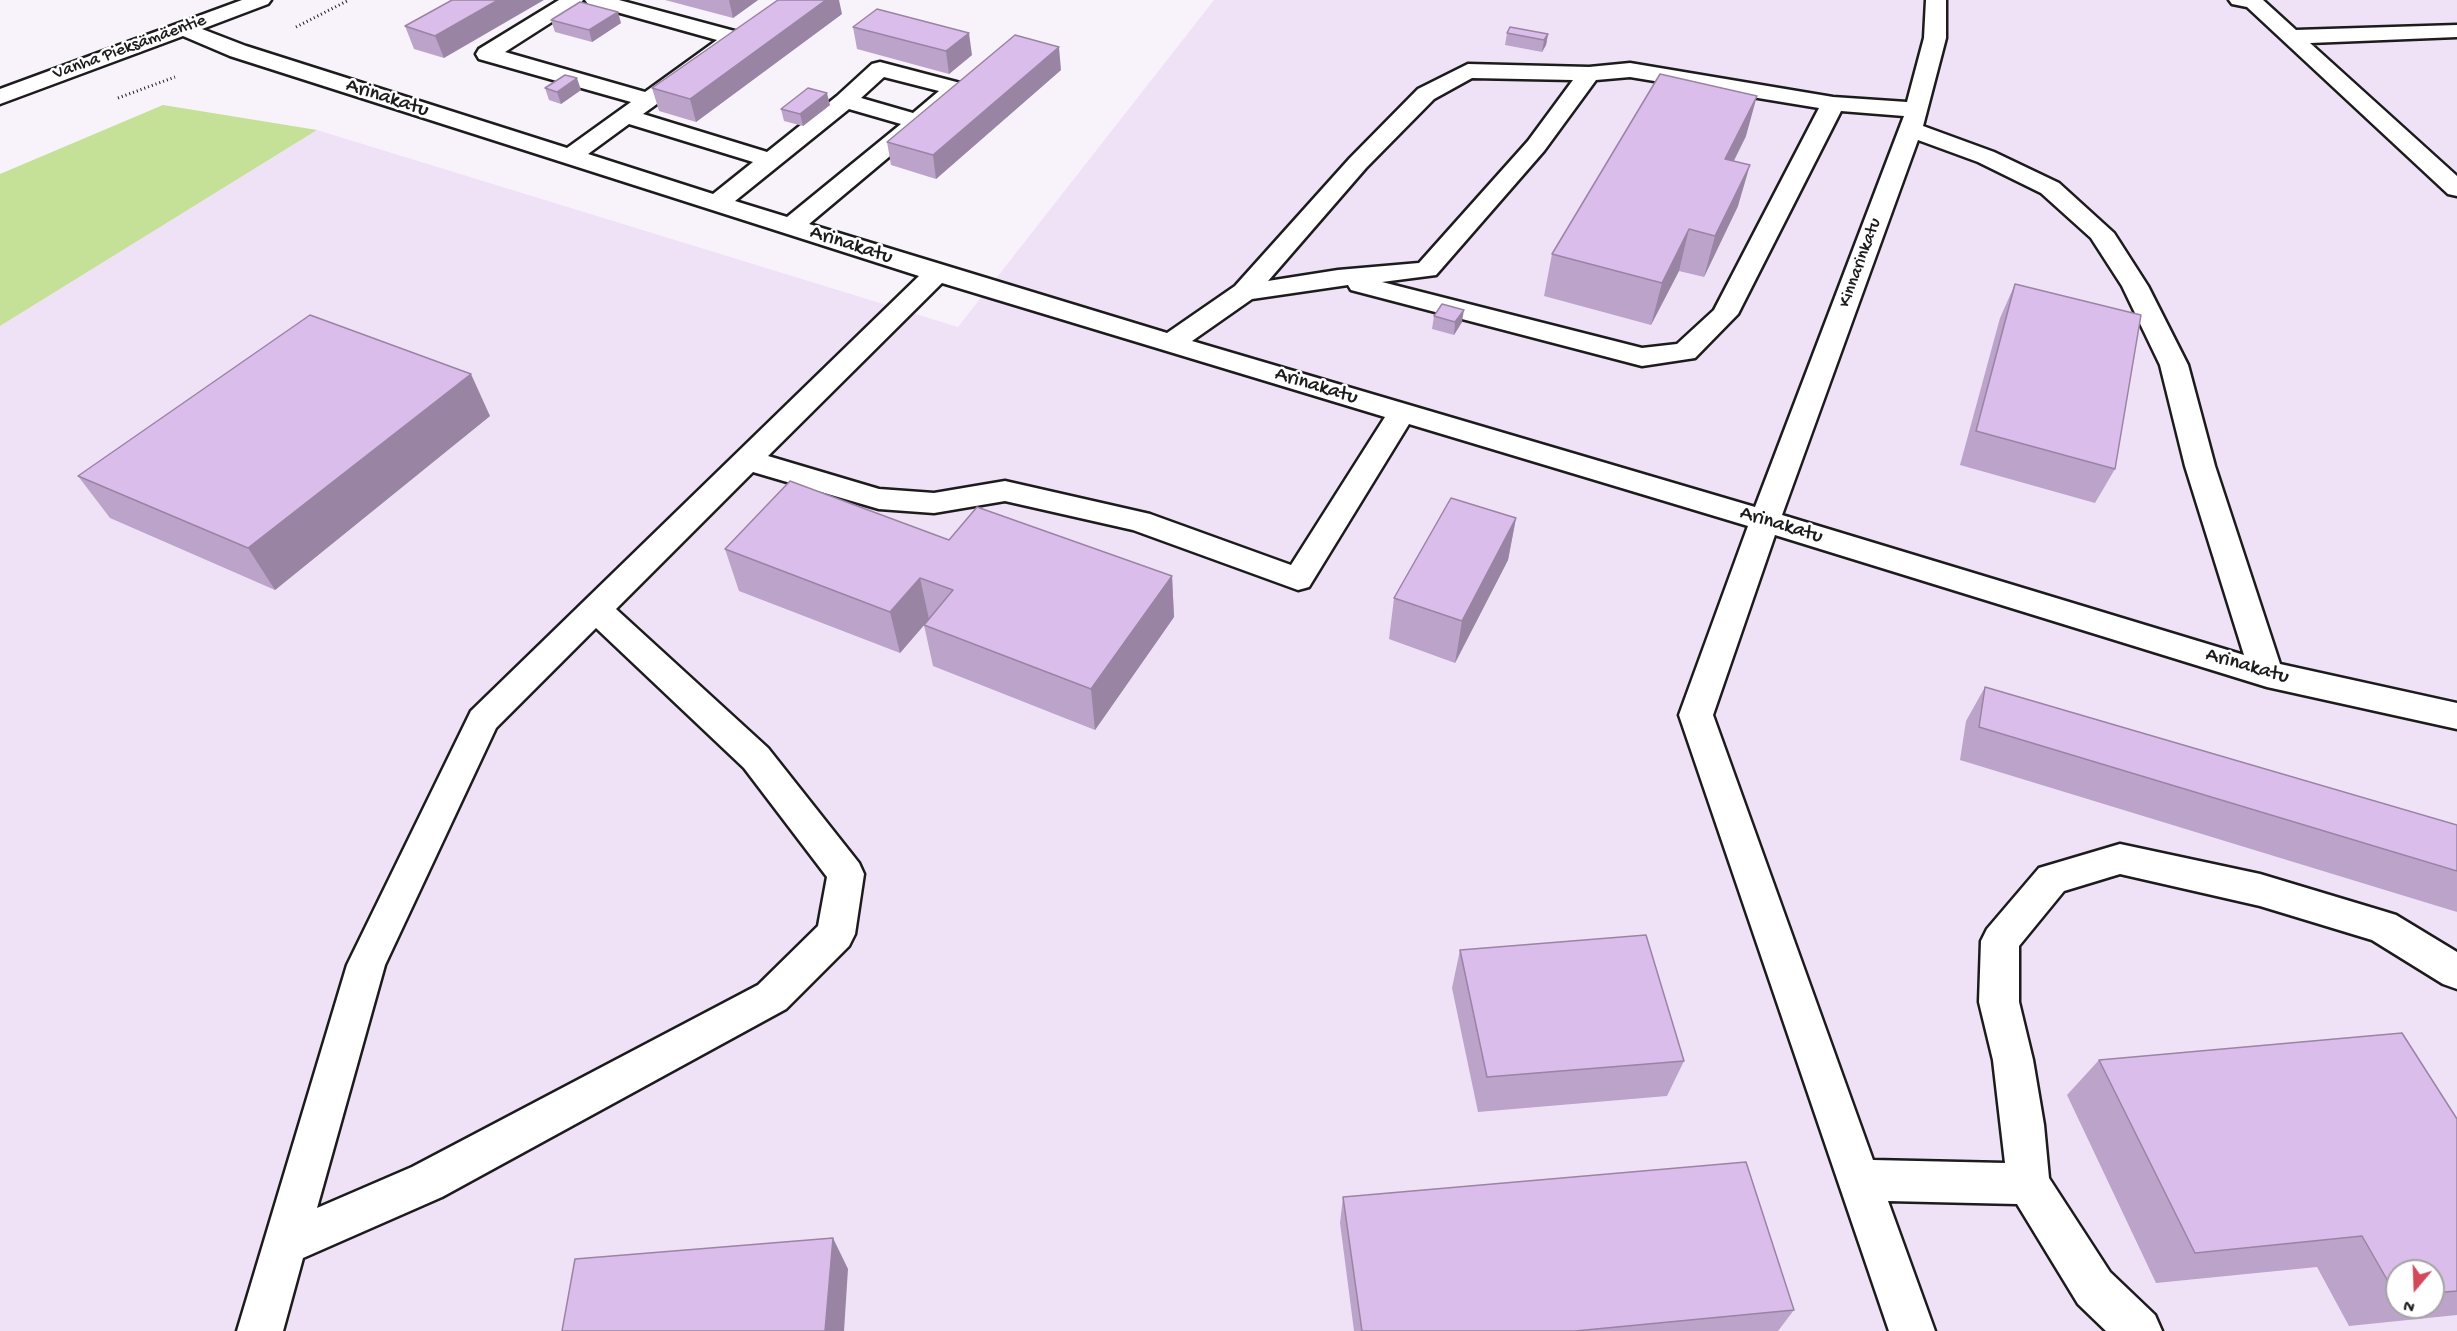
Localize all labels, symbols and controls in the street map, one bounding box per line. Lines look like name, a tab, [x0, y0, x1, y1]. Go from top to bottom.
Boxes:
street label: Vanha Pieksämäentie	[50, 10, 210, 86]
street label: Arinakatu	[342, 74, 432, 124]
street label: Kinnarinkatu	[1835, 215, 1887, 311]
street label: Arinakatu	[806, 221, 896, 271]
street label: Arinakatu	[1271, 362, 1361, 412]
street label: Arinakatu	[1736, 501, 1826, 551]
street label: Arinakatu	[2202, 643, 2292, 691]
north arrow	[2385, 1259, 2445, 1319]
text: N	[2402, 1294, 2418, 1315]

